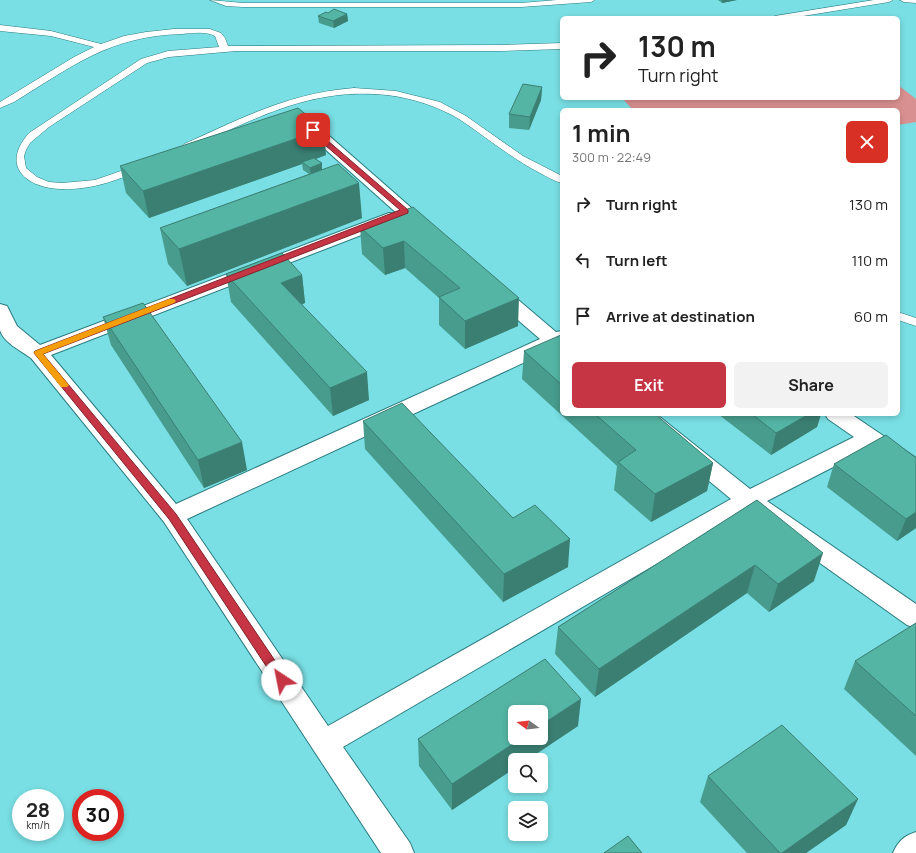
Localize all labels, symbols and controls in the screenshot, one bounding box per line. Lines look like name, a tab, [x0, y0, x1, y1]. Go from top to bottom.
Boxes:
text: 130 m	[638, 27, 716, 65]
icon: right	[572, 32, 624, 84]
text: Turn right	[638, 63, 719, 87]
pin	[296, 113, 330, 147]
text: 1 min	[572, 116, 631, 149]
icon: arrive	[302, 119, 324, 141]
button: close	[846, 121, 888, 163]
text: 300 m · 22:49	[572, 148, 651, 166]
icon: right	[572, 193, 594, 215]
text: Turn right	[606, 194, 677, 215]
text: 130 m	[849, 194, 888, 215]
icon: left	[572, 249, 594, 271]
text: Turn left	[606, 250, 668, 271]
text: 110 m	[851, 250, 888, 271]
icon: arrive	[572, 305, 594, 327]
text: Arrive at destination	[606, 306, 755, 327]
text: 60 m	[854, 306, 888, 327]
button: Exit	[572, 362, 726, 408]
button: Share	[734, 362, 888, 408]
position arrow	[261, 659, 303, 701]
north arrow	[508, 705, 548, 745]
map controls	[508, 705, 548, 841]
button: search	[508, 753, 548, 793]
speed limit sign: 30	[72, 789, 124, 841]
text: 28	[26, 796, 50, 823]
button: layers	[508, 801, 548, 841]
text: km/h	[26, 818, 50, 832]

